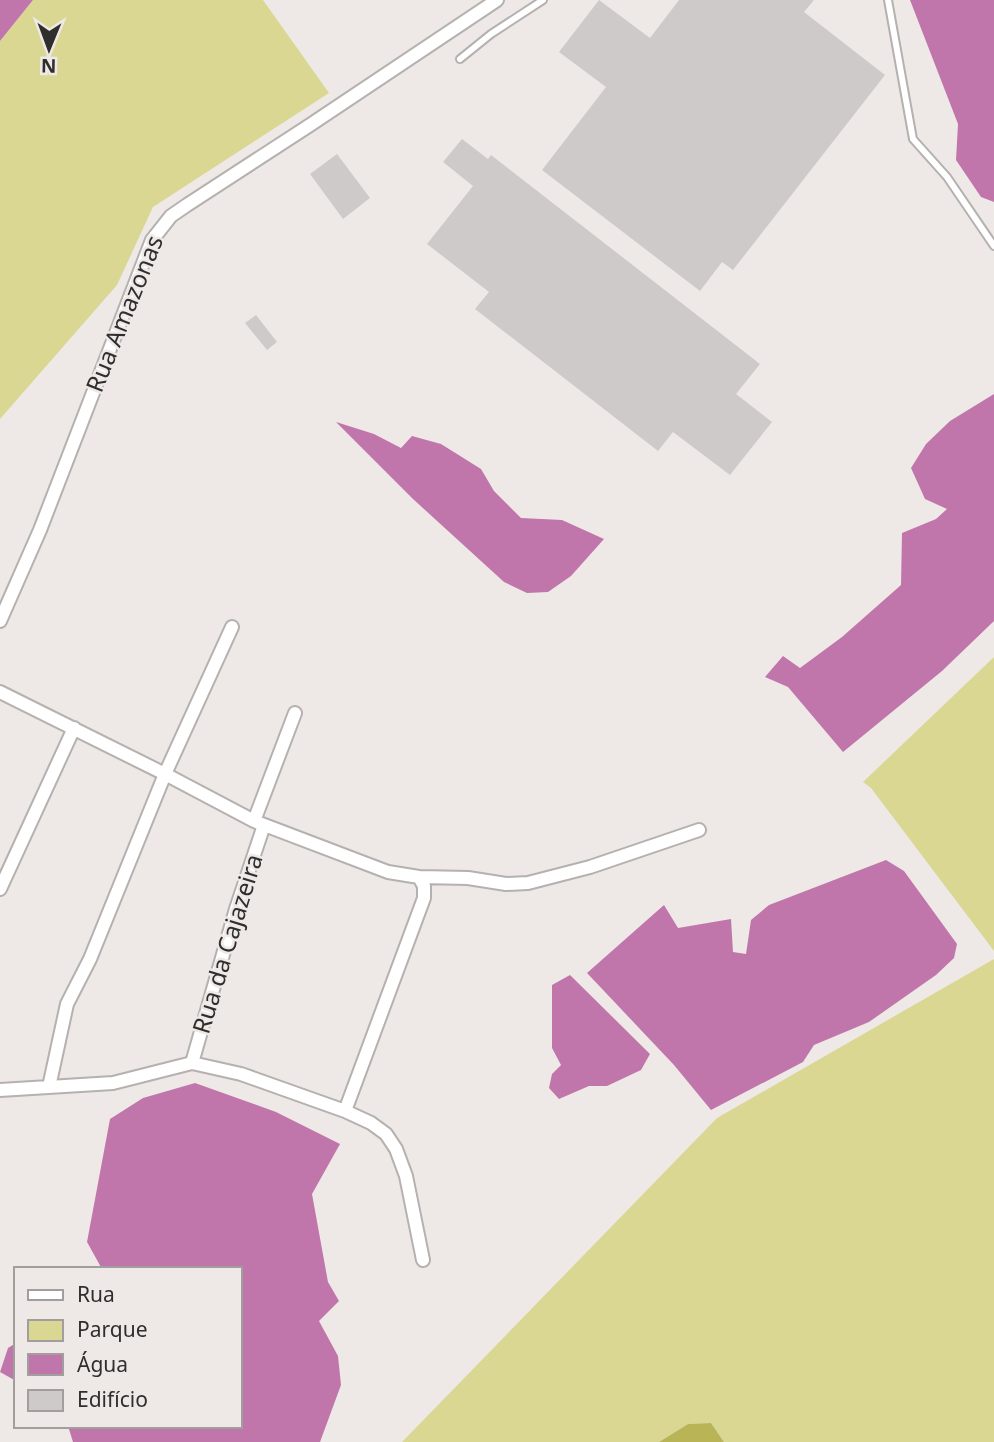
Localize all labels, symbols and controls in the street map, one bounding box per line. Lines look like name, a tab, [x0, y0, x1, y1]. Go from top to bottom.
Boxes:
north arrow	[14, 14, 84, 84]
text: N	[41, 53, 57, 79]
street label: Rua Amazonas	[77, 230, 170, 397]
street label: Rua da Cajazeira	[184, 850, 270, 1037]
legend	[14, 1267, 242, 1428]
text: Rua	[77, 1280, 115, 1308]
text: Parque	[77, 1315, 147, 1343]
text: Água	[77, 1350, 128, 1378]
text: Edifício	[77, 1385, 148, 1413]

